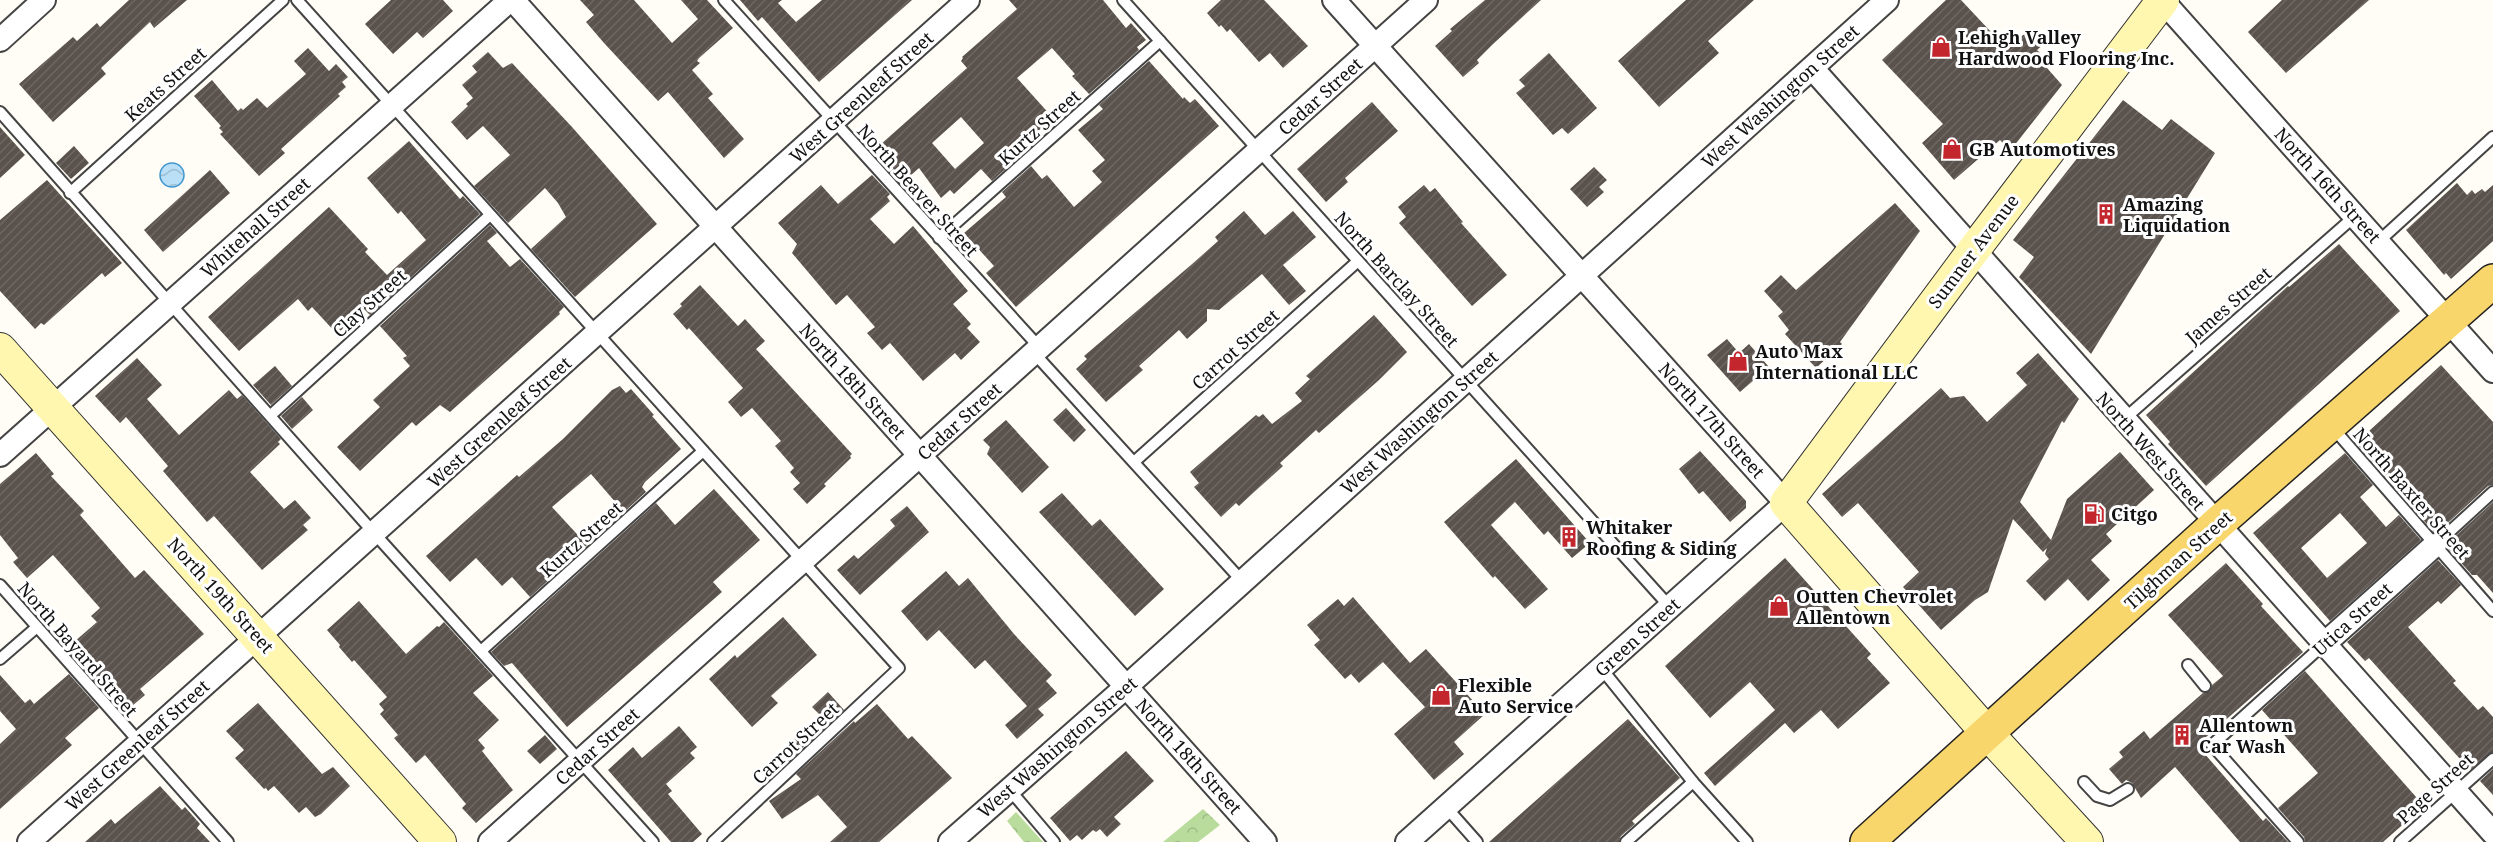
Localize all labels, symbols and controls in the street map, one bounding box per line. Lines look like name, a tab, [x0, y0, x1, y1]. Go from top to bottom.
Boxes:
street label: West Washington Street	[1696, 19, 1864, 173]
place label: Lehigh Valley Hardwood Flooring Inc.	[1958, 25, 2175, 70]
street label: West Greenleaf Street	[784, 26, 938, 168]
shop icon: Lehigh Valley Hardwood Flooring Inc.	[1929, 35, 1953, 59]
street label: Keats Street	[119, 41, 211, 127]
street label: Cedar Street	[1273, 52, 1367, 140]
street label: Kurtz Street	[993, 84, 1085, 170]
street label: North Beaver Street	[852, 119, 984, 261]
street label: North 16th Street	[2270, 122, 2386, 248]
shop icon: GB Automotives	[1940, 137, 1964, 161]
place label: GB Automotives	[1969, 137, 2116, 161]
street label: Whitehall Street	[195, 171, 315, 283]
street label: Sumner Avenue	[1922, 189, 2024, 313]
place label: Amazing Liquidation	[2123, 192, 2230, 237]
building icon: Amazing Liquidation	[2094, 202, 2118, 226]
street label: North Barclay Street	[1330, 206, 1464, 352]
street label: James Street	[2179, 261, 2276, 350]
street label: Clay Street	[327, 263, 411, 343]
street label: Carrot Street	[1186, 303, 1284, 395]
street label: North 18th Street	[795, 318, 911, 444]
place label: Auto Max International LLC	[1755, 339, 1918, 384]
street label: West Washington Street	[1335, 345, 1503, 499]
shop icon: Auto Max International LLC	[1726, 349, 1750, 373]
street label: West Greenleaf Street	[422, 351, 576, 493]
street label: North 17th Street	[1654, 357, 1770, 483]
street label: Cedar Street	[912, 377, 1006, 465]
street label: North West Street	[2091, 387, 2211, 515]
street label: North Baxter Street	[2348, 422, 2476, 564]
street label: Kurtz Street	[535, 496, 627, 582]
fuel station icon: Citgo	[2082, 502, 2106, 526]
place label: Citgo	[2111, 502, 2158, 526]
street label: Tilghman Street	[2119, 505, 2237, 615]
place label: Whitaker Roofing & Siding	[1586, 515, 1738, 560]
building icon: Whitaker Roofing & Siding	[1557, 525, 1581, 549]
street label: North 19th Street	[163, 532, 279, 658]
street label: North Bayard Street	[13, 576, 143, 722]
street label: Utica Street	[2307, 577, 2397, 661]
place label: Outten Chevrolet Allentown	[1796, 584, 1953, 629]
street label: Green Street	[1589, 592, 1685, 682]
shop icon: Outten Chevrolet Allentown	[1767, 594, 1791, 618]
street label: West Washington Street	[972, 671, 1142, 823]
place label: Flexible Auto Service	[1458, 673, 1573, 718]
street label: West Greenleaf Street	[60, 674, 214, 816]
shop icon: Flexible Auto Service	[1429, 683, 1453, 707]
street label: North 18th Street	[1131, 693, 1247, 819]
street label: Carrot Street	[747, 697, 843, 789]
street label: Cedar Street	[550, 702, 644, 790]
place label: Allentown Car Wash	[2199, 713, 2293, 758]
building icon: Allentown Car Wash	[2170, 723, 2194, 747]
street label: Page Street	[2392, 747, 2478, 829]

